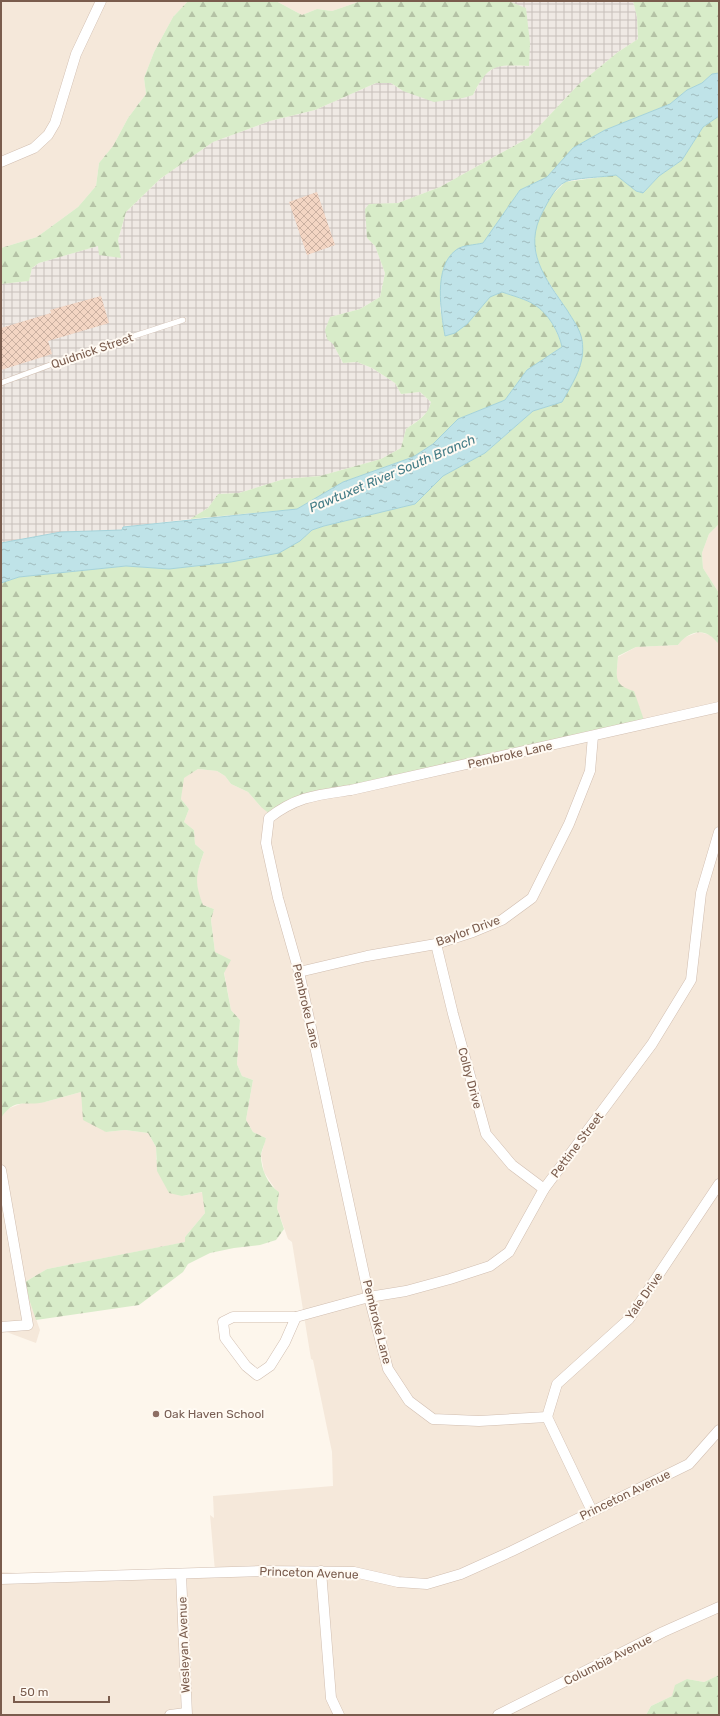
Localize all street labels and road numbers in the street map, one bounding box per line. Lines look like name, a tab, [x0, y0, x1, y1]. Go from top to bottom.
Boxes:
street label: Quidnick Street	[49, 330, 135, 372]
street label: Pembroke Lane	[466, 738, 554, 772]
street label: Baylor Drive	[434, 913, 502, 949]
street label: Pembroke Lane	[289, 962, 323, 1050]
street label: Colby Drive	[455, 1046, 485, 1110]
street label: Pettine Street	[548, 1109, 606, 1180]
street label: Yale Drive	[623, 1269, 666, 1322]
street label: Pembroke Lane	[360, 1278, 394, 1366]
street label: Princeton Avenue	[577, 1467, 673, 1523]
street label: Princeton Avenue	[259, 1564, 359, 1582]
street label: Wesleyan Avenue	[175, 1596, 193, 1693]
street label: Columbia Avenue	[562, 1632, 655, 1688]

